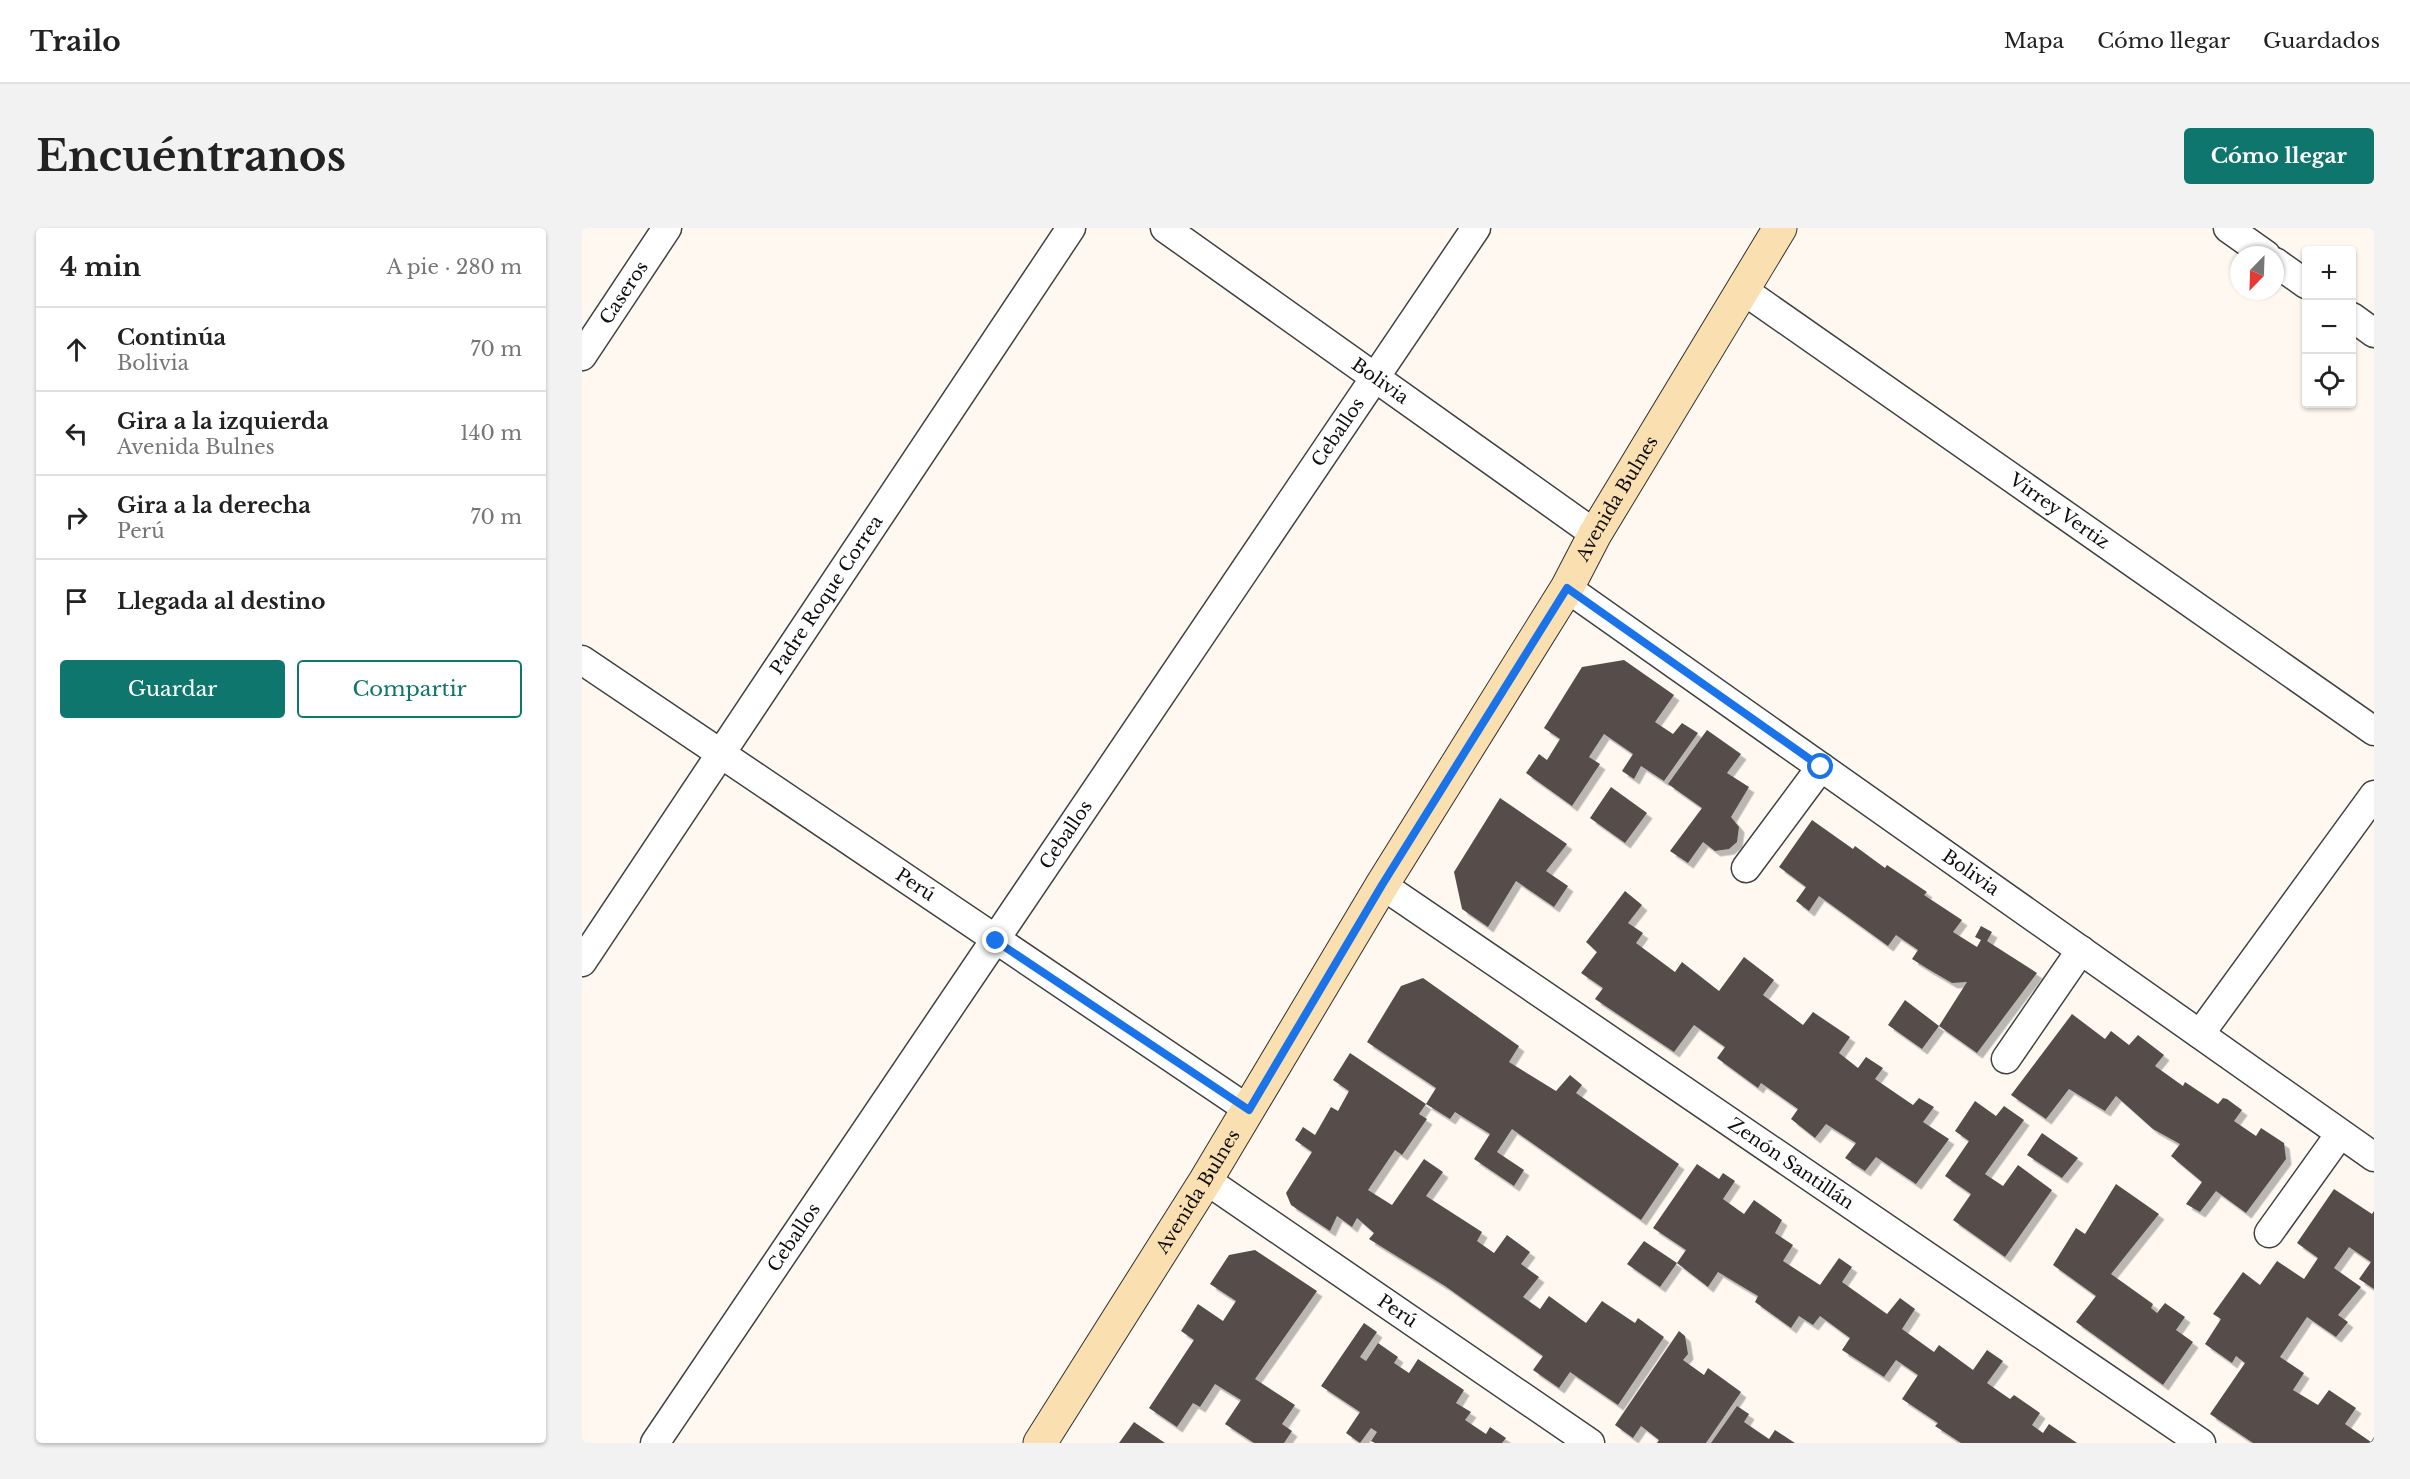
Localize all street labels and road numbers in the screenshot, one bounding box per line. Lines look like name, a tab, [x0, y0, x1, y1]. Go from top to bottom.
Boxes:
street label: Caseros	[595, 257, 653, 328]
street label: Bolivia	[1347, 353, 1413, 409]
street label: Ceballos	[1307, 394, 1369, 471]
street label: Avenida Bulnes	[1571, 432, 1663, 566]
street label: Virrey Vertiz	[2004, 468, 2114, 554]
street label: Padre Roque Correa	[766, 511, 887, 679]
street label: Ceballos	[1035, 796, 1097, 873]
street label: Bolivia	[1938, 845, 2003, 900]
street label: Perú	[891, 864, 939, 906]
street label: Zenón Santillán	[1724, 1113, 1858, 1214]
street label: Avenida Bulnes	[1151, 1125, 1245, 1259]
street label: Ceballos	[763, 1199, 825, 1276]
street label: Perú	[1374, 1290, 1421, 1332]

